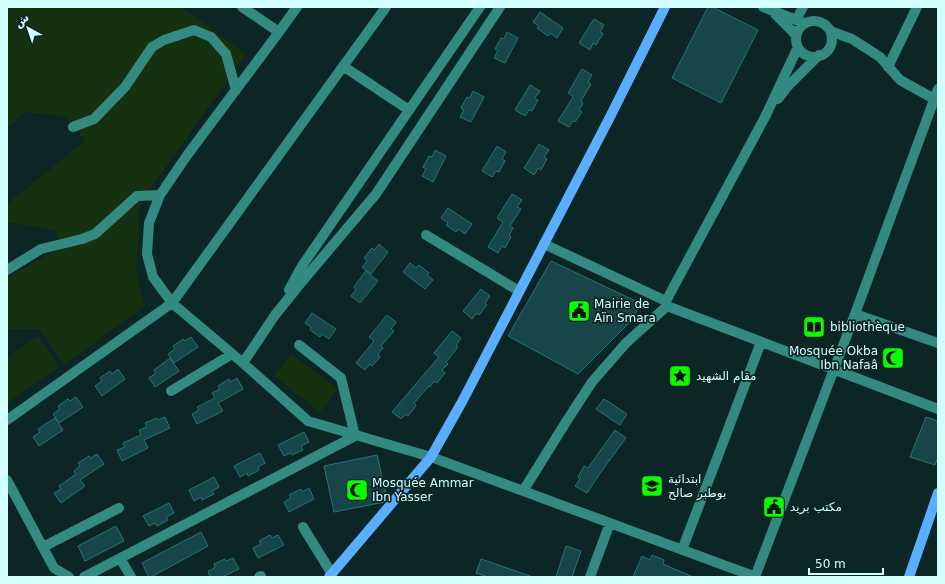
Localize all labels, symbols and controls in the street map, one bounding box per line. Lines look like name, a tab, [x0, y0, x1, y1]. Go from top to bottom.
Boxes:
north arrow	[8, 8, 48, 48]
text: ش	[12, 11, 32, 31]
place label: Mairie de Aïn Smara	[594, 297, 656, 325]
public building icon: Mairie de Aïn Smara	[566, 298, 592, 324]
library icon: bibliothèque	[801, 314, 827, 340]
place label: bibliothèque	[830, 320, 905, 334]
place label: Mosquée Okba Ibn Nafaâ	[789, 344, 878, 372]
mosque icon: Mosquée Okba Ibn Nafaâ	[880, 345, 906, 371]
place icon: مقام الشهيد	[667, 363, 693, 389]
place label: مقام الشهيد	[696, 369, 757, 383]
place label: ابتدائية بوطبر صالح	[668, 472, 726, 501]
school or university icon: ابتدائية بوطبر صالح	[639, 473, 665, 499]
place label: Mosquée Ammar Ibn Yasser	[372, 476, 474, 504]
mosque icon: Mosquée Ammar Ibn Yasser	[344, 477, 370, 503]
public building icon: مكتب بريد	[761, 494, 787, 520]
place label: مكتب بريد	[790, 500, 842, 515]
scale bar	[809, 550, 883, 576]
text: 50 m	[815, 557, 846, 571]

